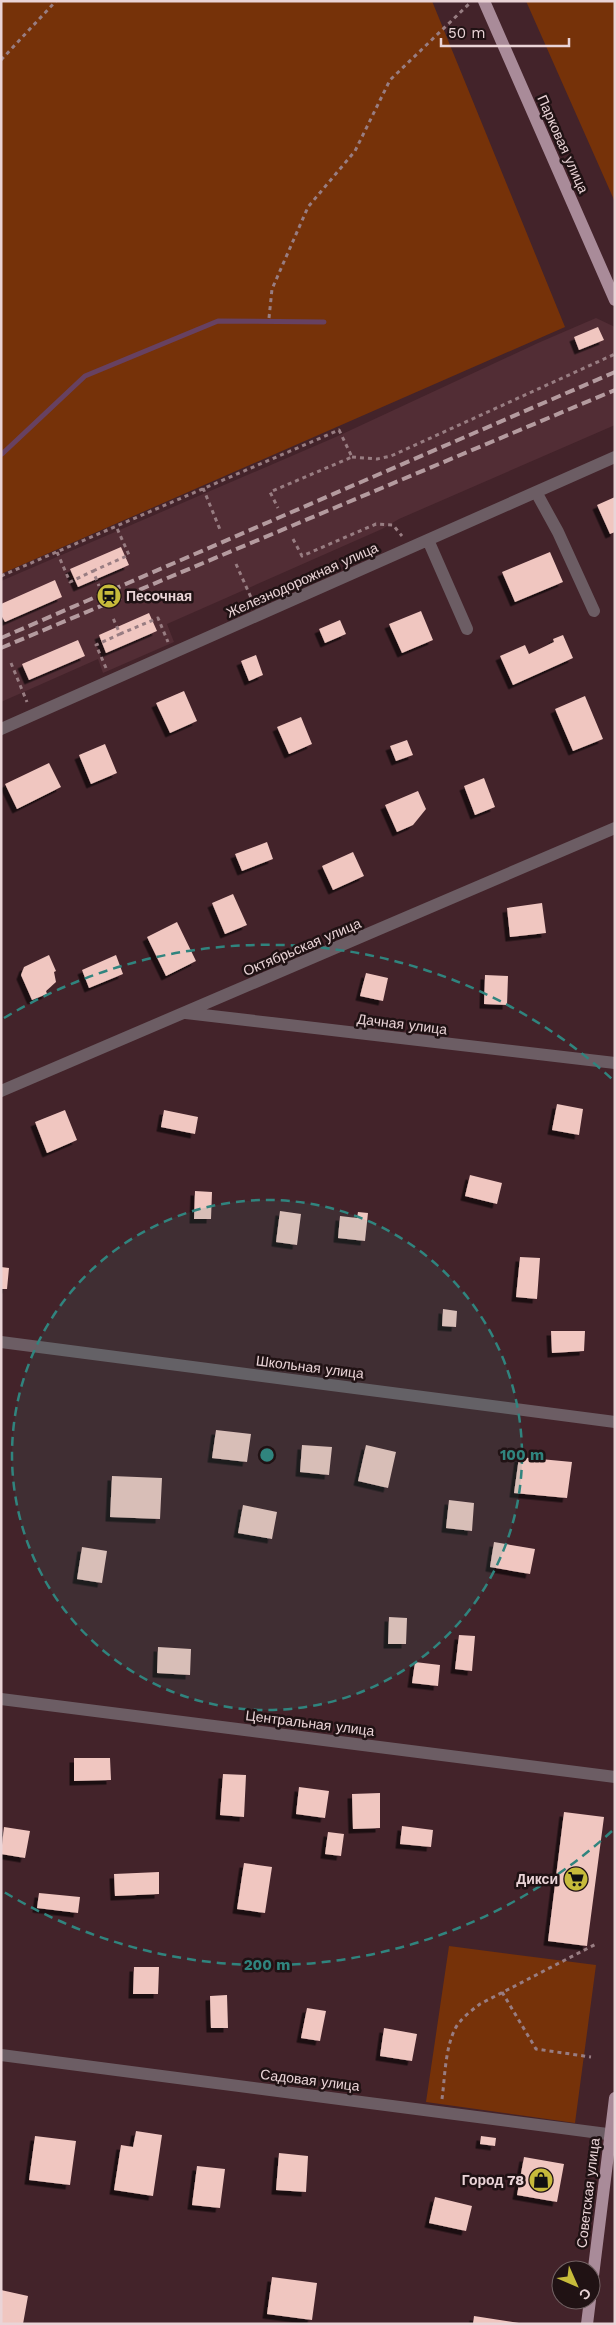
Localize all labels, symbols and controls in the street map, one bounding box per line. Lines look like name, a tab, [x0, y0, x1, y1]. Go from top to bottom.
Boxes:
scale bar	[441, 15, 568, 47]
text: 50 m	[448, 24, 485, 42]
street label: Парковая улица	[534, 92, 592, 196]
street label: Железнодорожная улица	[224, 539, 381, 621]
station icon: Песочная	[96, 583, 122, 609]
place label: Песочная	[126, 588, 192, 604]
street label: Октябрьская улица	[241, 915, 363, 979]
street label: Дачная улица	[356, 1011, 448, 1037]
street label: Школьная улица	[255, 1352, 365, 1382]
centre of rings	[258, 1446, 276, 1464]
text: 100 m	[500, 1446, 544, 1464]
street label: Центральная улица	[245, 1707, 376, 1739]
supermarket icon: Дикси	[563, 1866, 589, 1892]
place label: Дикси	[516, 1871, 558, 1887]
text: 200 m	[244, 1956, 290, 1974]
street label: Садовая улица	[259, 2066, 361, 2094]
street label: Советская улица	[573, 2137, 603, 2249]
shop icon: Город 78	[528, 2167, 554, 2193]
place label: Город 78	[462, 2172, 524, 2188]
north arrow	[551, 2260, 601, 2310]
text: С	[576, 2285, 594, 2303]

